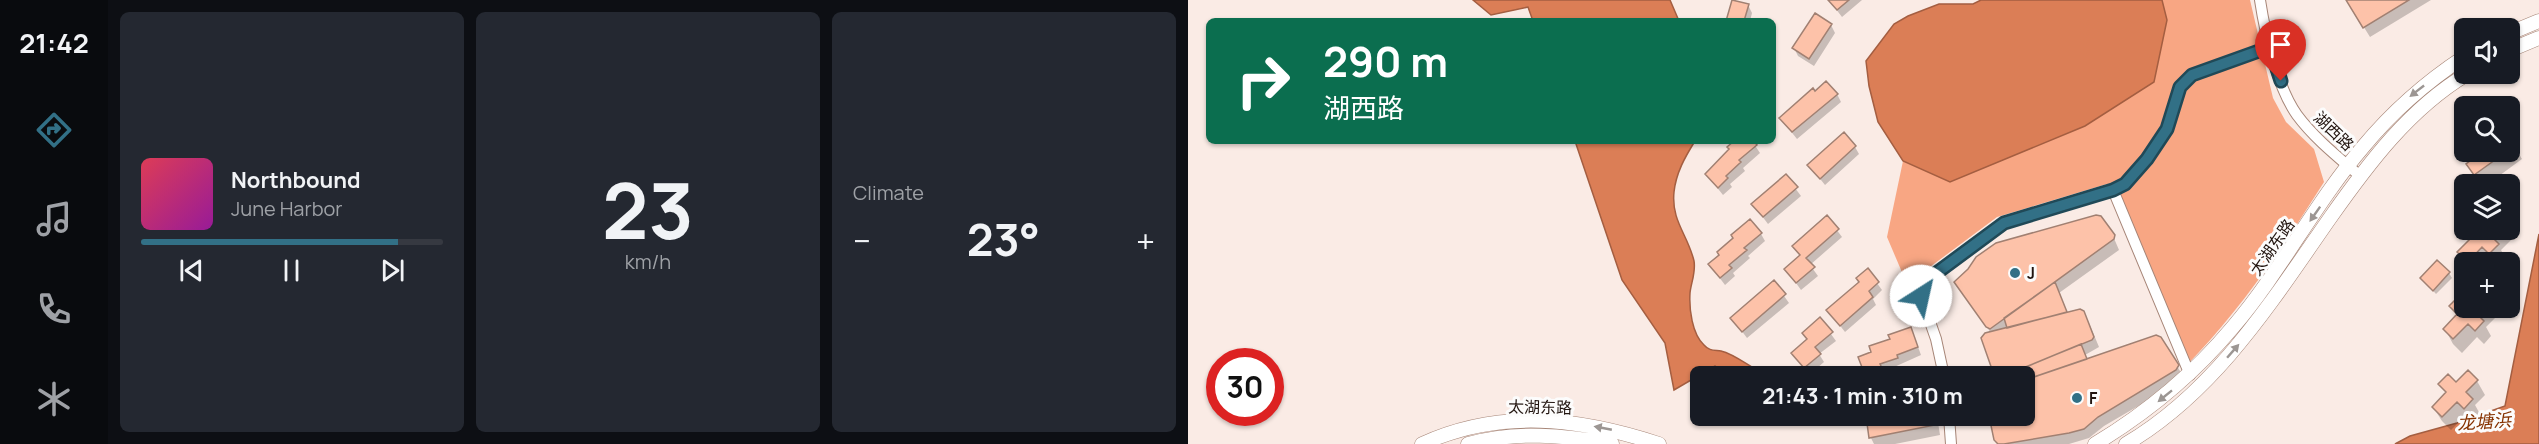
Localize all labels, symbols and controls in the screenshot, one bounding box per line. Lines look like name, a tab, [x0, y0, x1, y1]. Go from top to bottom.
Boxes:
map controls	[2454, 18, 2520, 318]
button: sound	[2454, 18, 2520, 84]
pin	[2255, 19, 2306, 81]
text: 21:42	[19, 24, 89, 61]
icon: arrive	[2264, 28, 2297, 61]
text: 290 m	[1323, 32, 1448, 90]
icon: right	[1224, 42, 1302, 120]
one-way arrow	[2410, 85, 2425, 97]
text: 湖西路	[1323, 89, 1404, 126]
button: search	[2454, 96, 2520, 162]
street label: 湖西路	[2309, 106, 2359, 156]
icon: directions	[33, 109, 75, 151]
text: 23	[602, 156, 694, 262]
text: Northbound	[231, 165, 361, 195]
button: layers	[2454, 174, 2520, 240]
text: Climate	[853, 179, 924, 206]
text: June Harbor	[231, 195, 343, 222]
icon: music	[33, 198, 75, 240]
one-way arrow	[2310, 206, 2321, 222]
text: 23°	[967, 208, 1040, 270]
street label: 太湖东路	[2245, 214, 2299, 280]
text: −	[853, 218, 871, 263]
text: +	[1136, 218, 1155, 263]
text: km/h	[625, 248, 671, 275]
button: +	[2454, 252, 2520, 318]
icon: previous	[175, 254, 208, 287]
icon: pause	[275, 254, 308, 287]
icon: next	[376, 254, 409, 287]
place label: J	[2027, 262, 2035, 284]
position arrow	[1889, 264, 1953, 328]
marker: J	[2008, 266, 2022, 280]
icon: phone	[33, 288, 75, 330]
one-way arrow	[2226, 344, 2239, 359]
speed limit sign: 30	[1206, 348, 1284, 426]
icon: climate	[33, 378, 75, 420]
text: 21:43 · 1 min · 310 m	[1762, 381, 1963, 411]
place label: F	[2089, 387, 2098, 409]
one-way arrow	[2157, 389, 2172, 402]
marker: F	[2070, 391, 2084, 405]
street label: 太湖东路	[1508, 395, 1572, 419]
water label: 龙塘浜	[2456, 407, 2514, 435]
one-way arrow	[1593, 423, 1612, 432]

